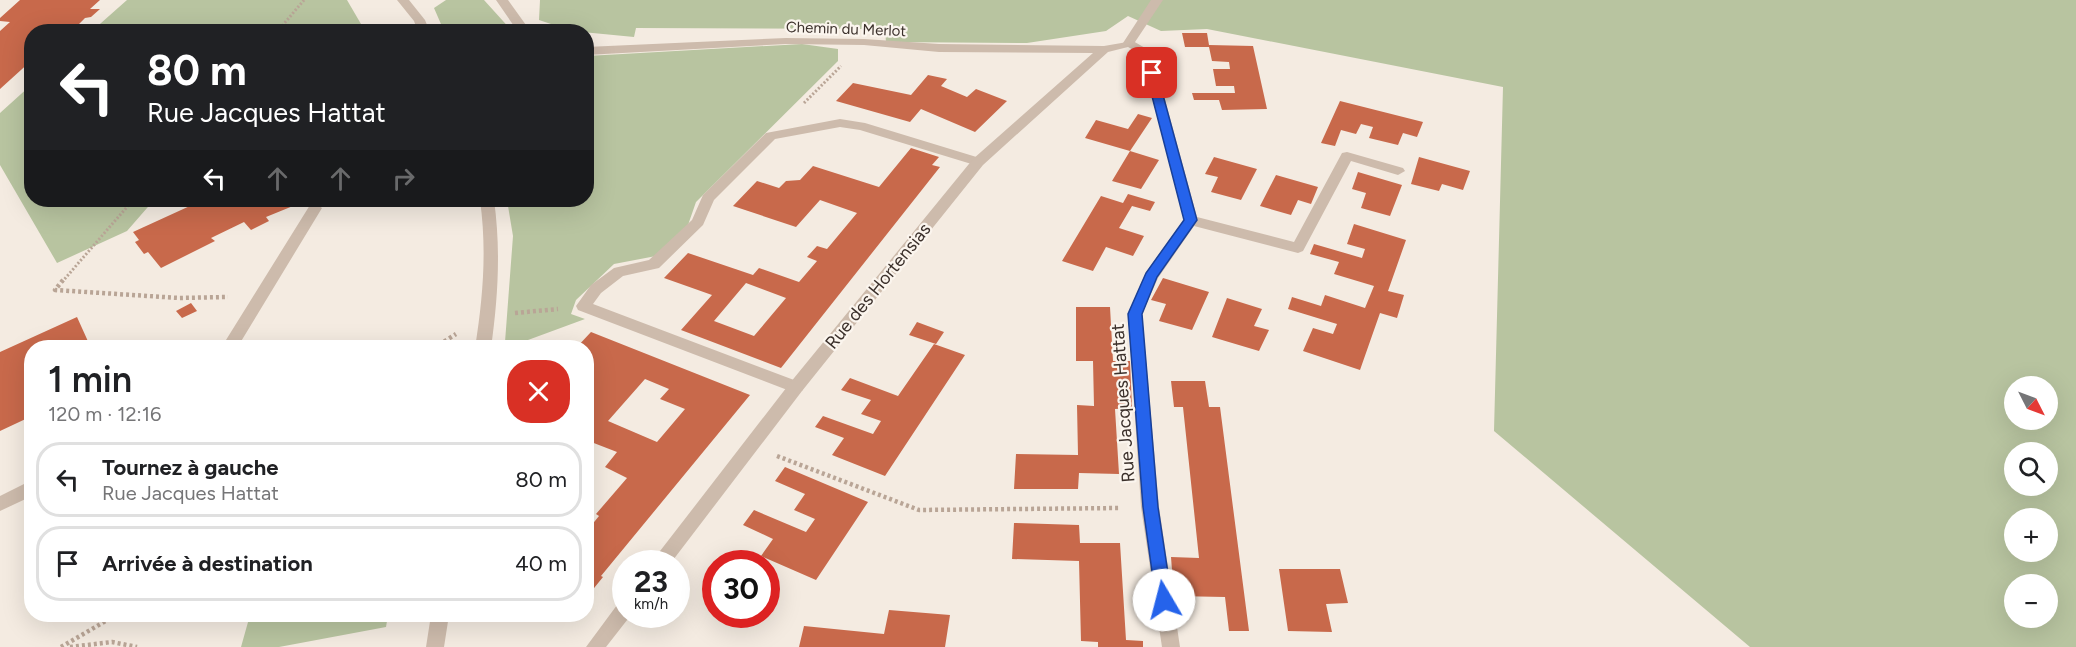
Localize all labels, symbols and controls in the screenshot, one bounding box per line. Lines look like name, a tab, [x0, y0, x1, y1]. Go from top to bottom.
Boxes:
street label: Chemin du Merlot	[786, 18, 907, 40]
text: 80 m	[147, 45, 247, 96]
pin	[1126, 47, 1177, 98]
icon: left	[48, 48, 126, 126]
icon: arrive	[1135, 56, 1168, 89]
text: Rue Jacques Hattat	[147, 96, 386, 129]
icon: left	[198, 162, 231, 195]
icon: ahead	[261, 162, 294, 195]
icon: ahead	[324, 162, 357, 195]
icon: right	[387, 162, 420, 195]
street label: Rue des Hortensias	[820, 219, 936, 353]
street label: Rue Jacques Hattat	[1106, 323, 1140, 483]
text: 1 min	[48, 358, 132, 401]
button: close	[507, 360, 570, 423]
north arrow	[2004, 376, 2058, 430]
map controls	[2004, 376, 2058, 628]
text: 120 m · 12:16	[48, 402, 161, 426]
button: search	[2004, 442, 2058, 496]
text: Tournez à gauche	[102, 454, 278, 481]
icon: left	[51, 463, 84, 496]
text: 80 m	[515, 466, 567, 493]
text: Rue Jacques Hattat	[102, 481, 279, 505]
button: +	[2004, 508, 2058, 562]
icon: arrive	[51, 547, 84, 580]
text: Arrivée à destination	[102, 550, 313, 577]
text: 40 m	[515, 550, 567, 577]
speed limit sign: 30	[702, 550, 780, 628]
text: 23	[634, 563, 668, 600]
position arrow	[1132, 568, 1196, 632]
button: −	[2004, 574, 2058, 628]
text: km/h	[634, 595, 668, 613]

